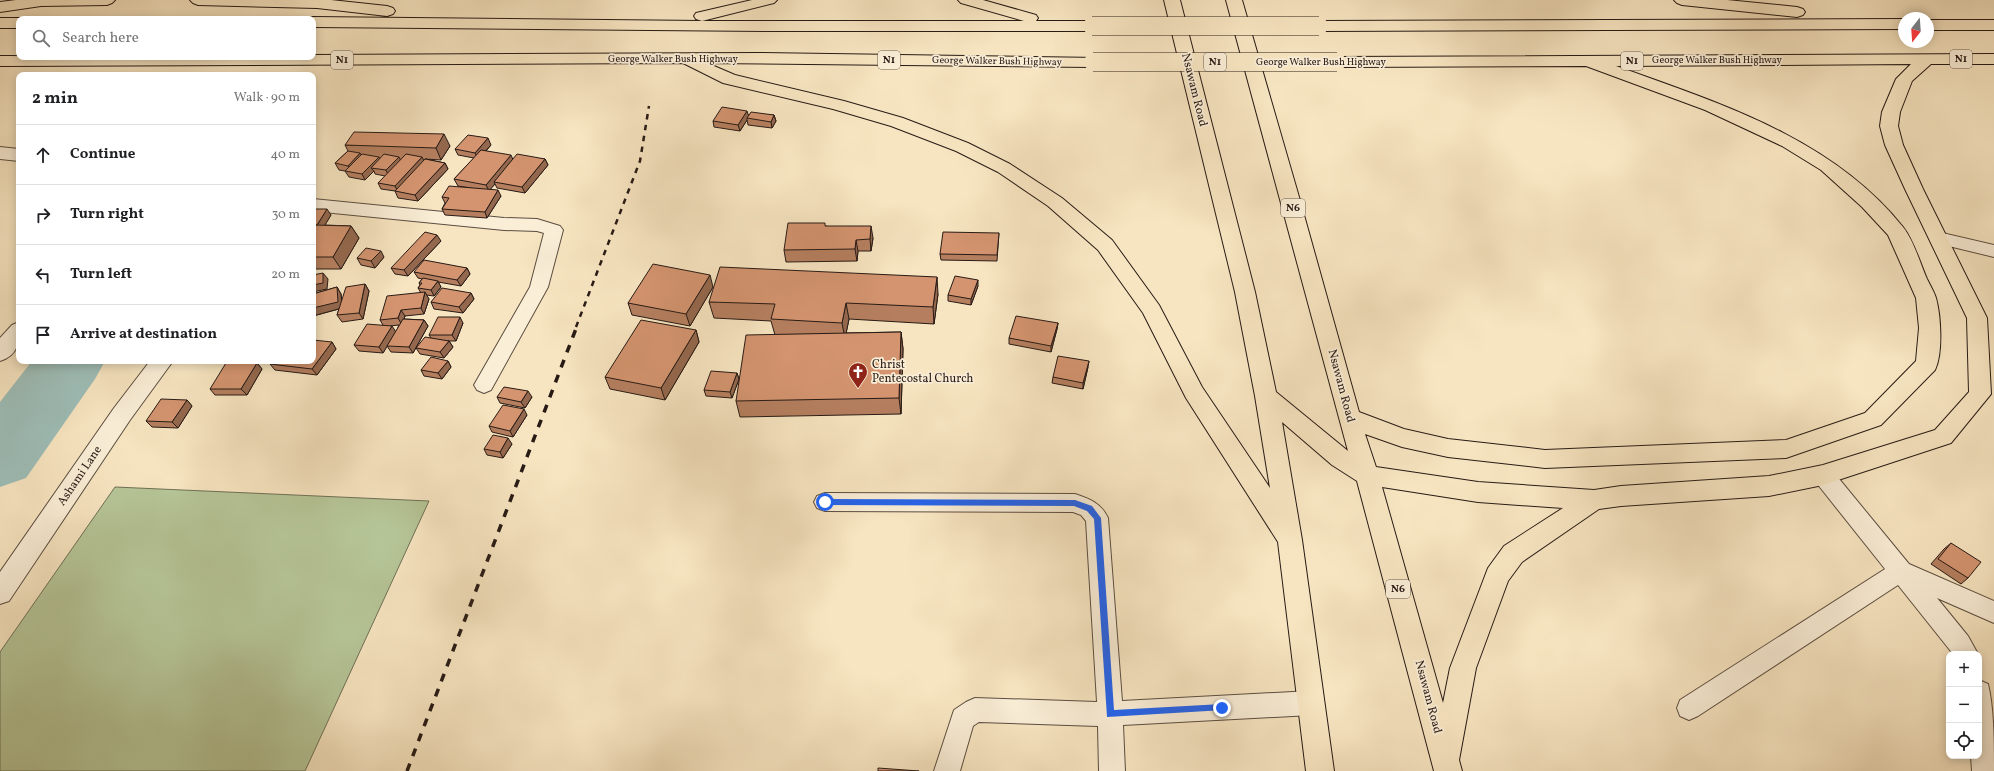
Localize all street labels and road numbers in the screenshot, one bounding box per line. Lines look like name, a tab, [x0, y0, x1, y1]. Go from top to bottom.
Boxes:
road number: N1	[1950, 50, 1972, 68]
road number: N1	[331, 51, 353, 69]
road number: N1	[878, 51, 900, 69]
street label: George Walker Bush Highway	[608, 52, 738, 66]
street label: Nsawam Road	[1177, 52, 1211, 129]
road number: N1	[1621, 52, 1643, 70]
street label: George Walker Bush Highway	[932, 53, 1063, 69]
road number: N1	[1204, 53, 1226, 71]
street label: George Walker Bush Highway	[1652, 53, 1782, 67]
street label: George Walker Bush Highway	[1256, 55, 1386, 69]
road number: N6	[1281, 199, 1305, 217]
street label: Nsawam Road	[1324, 348, 1358, 425]
street label: Ashami Lane	[54, 443, 106, 509]
road number: N6	[1386, 580, 1410, 598]
street label: Nsawam Road	[1411, 659, 1445, 736]

